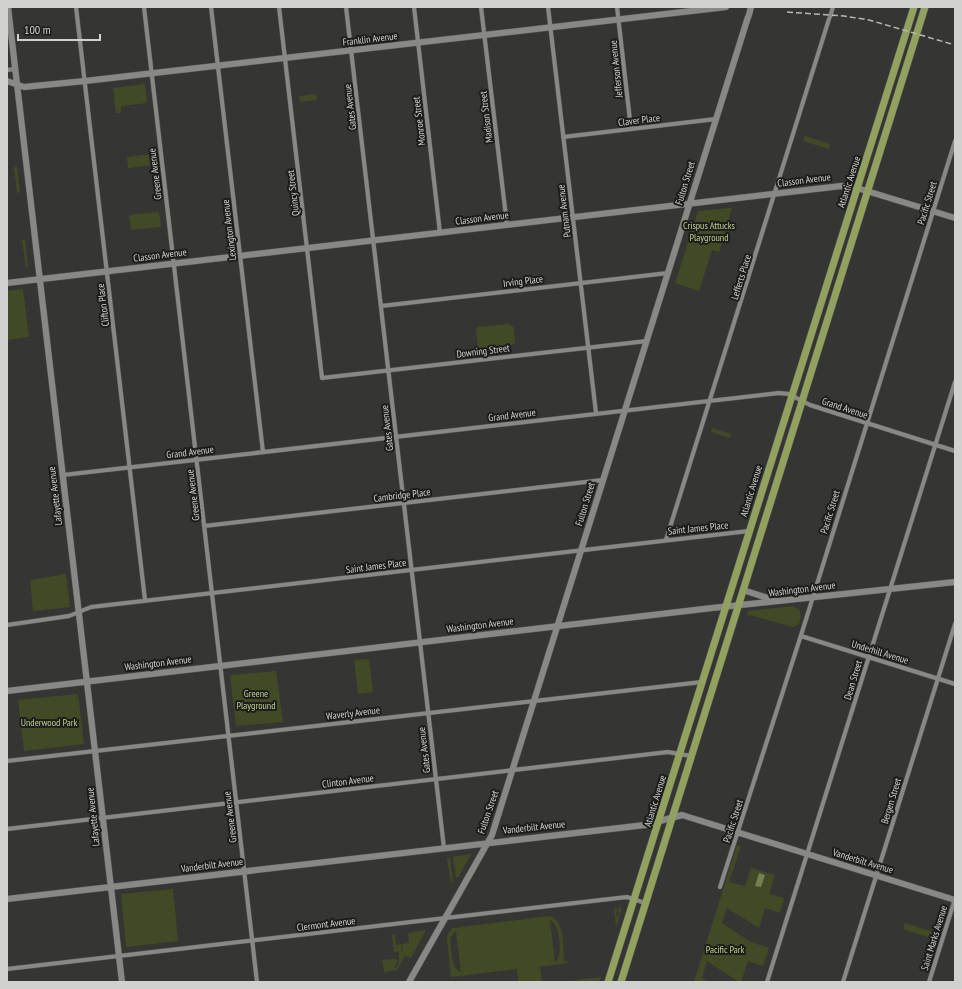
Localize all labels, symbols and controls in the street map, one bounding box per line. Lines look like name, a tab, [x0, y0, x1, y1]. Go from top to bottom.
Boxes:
scale bar	[18, 16, 100, 42]
text: 100 m	[24, 22, 51, 37]
street label: Franklin Avenue	[342, 29, 398, 49]
street label: Jefferson Avenue	[607, 40, 626, 99]
street label: Gates Avenue	[341, 83, 359, 131]
street label: Madison Street	[476, 90, 496, 143]
street label: Monroe Street	[410, 96, 428, 146]
street label: Claver Place	[617, 111, 661, 129]
street label: Greene Avenue	[145, 148, 165, 200]
street label: Atlantic Avenue	[835, 155, 863, 209]
street label: Fulton Street	[672, 159, 698, 206]
street label: Quincy Street	[284, 169, 302, 217]
street label: Classon Avenue	[777, 170, 831, 190]
street label: Pacific Street	[914, 180, 940, 226]
street label: Putnam Avenue	[554, 184, 574, 238]
street label: Lexington Avenue	[219, 199, 239, 261]
street label: Classon Avenue	[455, 208, 509, 228]
park label: Crispus Attucks Playground	[683, 219, 736, 244]
street label: Classon Avenue	[133, 245, 187, 265]
street label: Lefferts Place	[728, 253, 754, 301]
street label: Irving Place	[502, 272, 544, 290]
street label: Clifton Place	[94, 283, 112, 327]
street label: Downing Street	[456, 341, 511, 361]
street label: Grand Avenue	[820, 394, 870, 422]
street label: Gates Avenue	[378, 404, 396, 452]
street label: Grand Avenue	[488, 406, 536, 424]
street label: Grand Avenue	[166, 443, 214, 461]
street label: Atlantic Avenue	[737, 464, 765, 518]
street label: Lafayette Avenue	[45, 466, 65, 526]
street label: Greene Avenue	[183, 469, 203, 521]
street label: Fulton Street	[572, 480, 598, 527]
street label: Cambridge Place	[373, 485, 431, 505]
street label: Pacific Street	[817, 489, 843, 535]
street label: Saint James Place	[667, 518, 729, 538]
street label: Saint James Place	[345, 556, 407, 576]
street label: Washington Avenue	[768, 578, 836, 600]
street label: Washington Avenue	[446, 614, 514, 636]
street label: Underhill Avenue	[850, 637, 910, 667]
street label: Washington Avenue	[124, 652, 192, 674]
street label: Dean Street	[841, 658, 865, 701]
park label: Greene Playground	[236, 687, 276, 712]
street label: Waverly Avenue	[325, 703, 381, 723]
park label: Underwood Park	[21, 716, 77, 729]
street label: Gates Avenue	[415, 726, 433, 774]
street label: Clinton Avenue	[321, 771, 375, 791]
street label: Atlantic Avenue	[641, 774, 669, 828]
street label: Bergen Street	[878, 776, 904, 825]
street label: Lafayette Avenue	[83, 787, 103, 847]
street label: Fulton Street	[475, 788, 502, 835]
street label: Greene Avenue	[220, 791, 240, 843]
street label: Pacific Street	[720, 798, 746, 844]
street label: Vanderbilt Avenue	[501, 817, 566, 837]
street label: Vanderbilt Avenue	[830, 845, 895, 876]
street label: Vanderbilt Avenue	[179, 855, 244, 875]
street label: Saint Marks Avenue	[918, 904, 950, 972]
street label: Clermont Avenue	[296, 914, 356, 934]
park label: Pacific Park	[706, 943, 744, 956]

